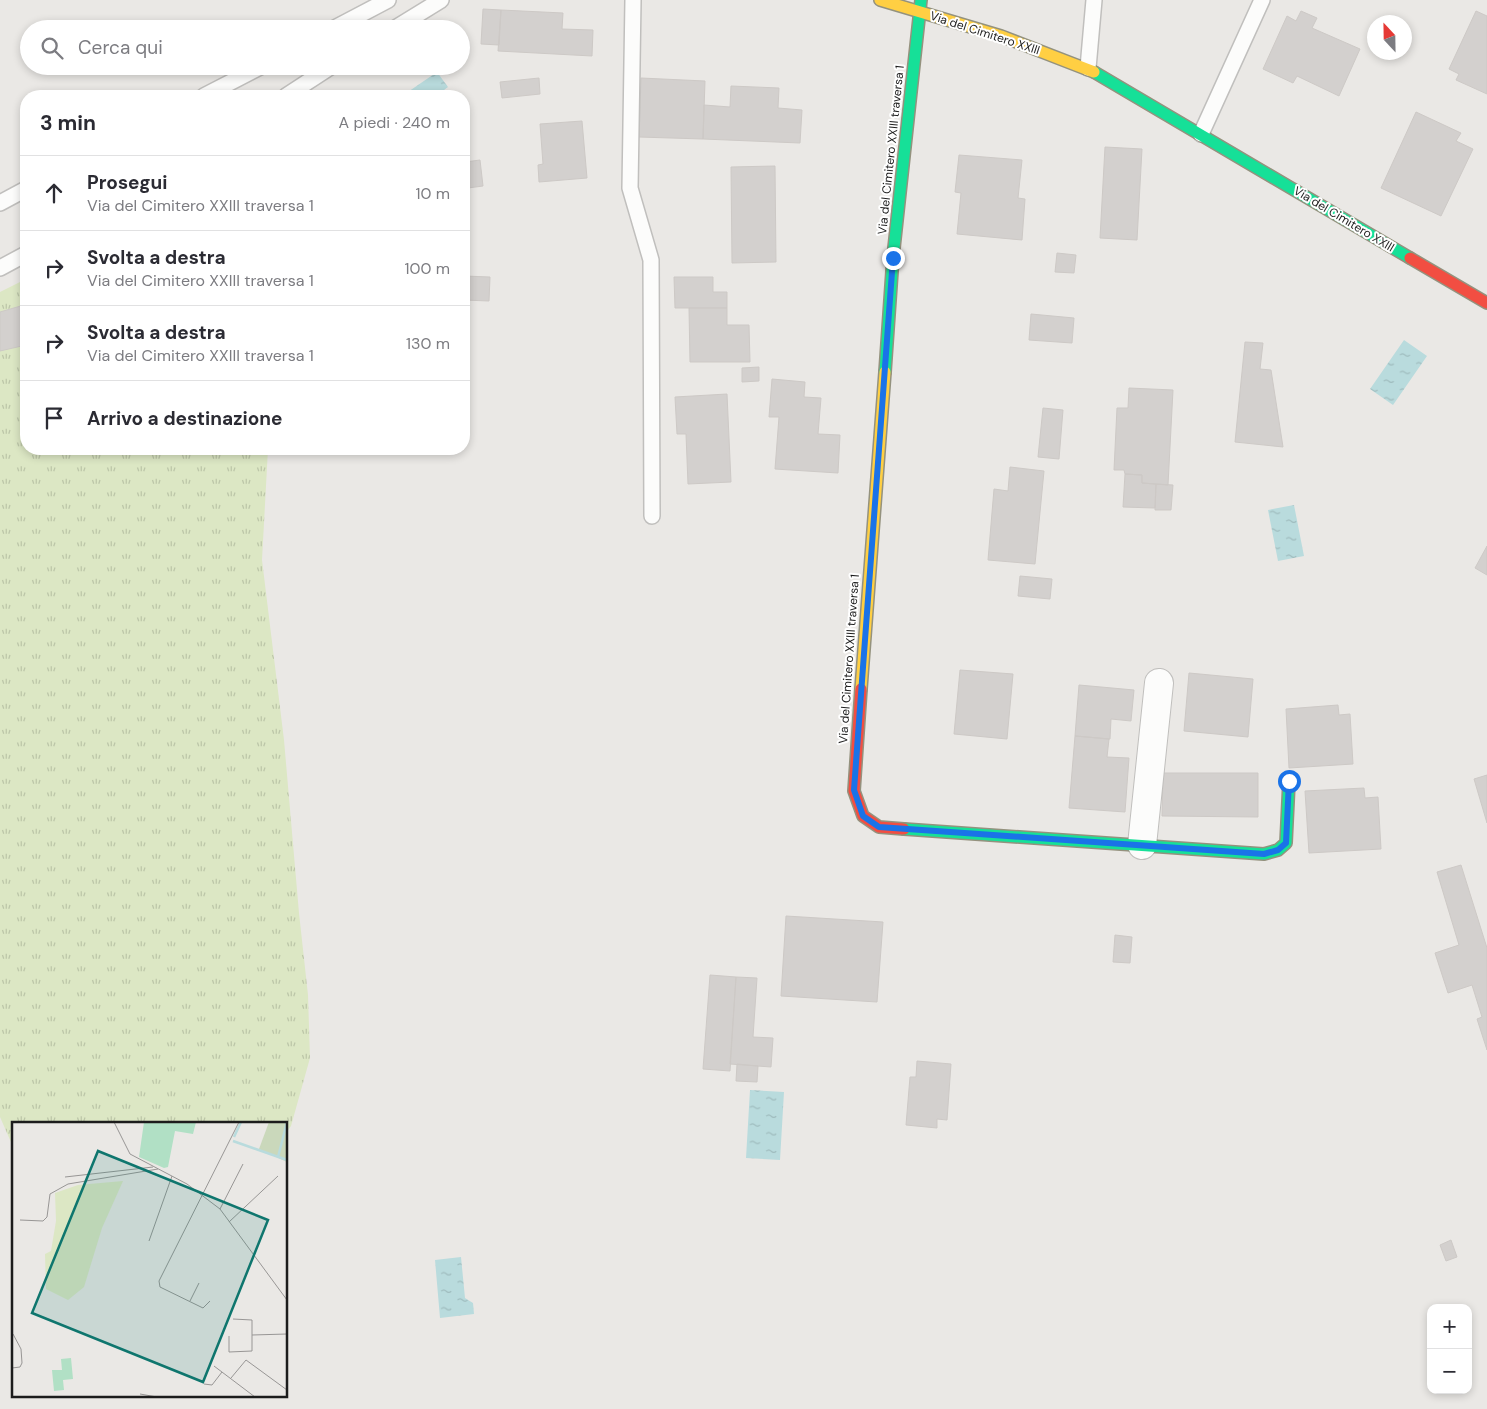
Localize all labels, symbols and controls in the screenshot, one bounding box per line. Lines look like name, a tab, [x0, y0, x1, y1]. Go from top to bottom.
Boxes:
street label: Via del Cimitero XXIII	[928, 8, 1042, 58]
north arrow	[1367, 15, 1412, 60]
search box	[20, 20, 470, 75]
icon: search	[38, 34, 66, 62]
text: Cerca qui	[78, 35, 163, 60]
street label: Via del Cimitero XXIII traversa 1	[874, 65, 908, 235]
text: 3 min	[40, 109, 96, 137]
text: A piedi · 240 m	[339, 112, 450, 133]
text: Prosegui	[87, 170, 167, 195]
icon: ahead	[40, 179, 68, 207]
text: 10 m	[416, 183, 450, 204]
street label: Via del Cimitero XXIII	[1291, 183, 1397, 255]
text: Via del Cimitero XXIII traversa 1	[87, 195, 314, 216]
text: Svolta a destra	[87, 245, 226, 270]
route end	[882, 247, 905, 270]
icon: right	[40, 254, 68, 282]
text: 100 m	[405, 258, 450, 279]
text: Via del Cimitero XXIII traversa 1	[87, 270, 314, 291]
text: Svolta a destra	[87, 320, 226, 345]
icon: right	[40, 329, 68, 357]
text: 130 m	[406, 333, 450, 354]
text: Via del Cimitero XXIII traversa 1	[87, 345, 314, 366]
icon: arrive	[40, 404, 68, 432]
text: Arrivo a destinazione	[87, 406, 282, 431]
street label: Via del Cimitero XXIII traversa 1	[835, 574, 863, 744]
route start	[1278, 770, 1301, 793]
inset map	[12, 1122, 288, 1396]
map controls	[1427, 1304, 1472, 1394]
button: +	[1427, 1304, 1472, 1349]
button: −	[1427, 1349, 1472, 1394]

